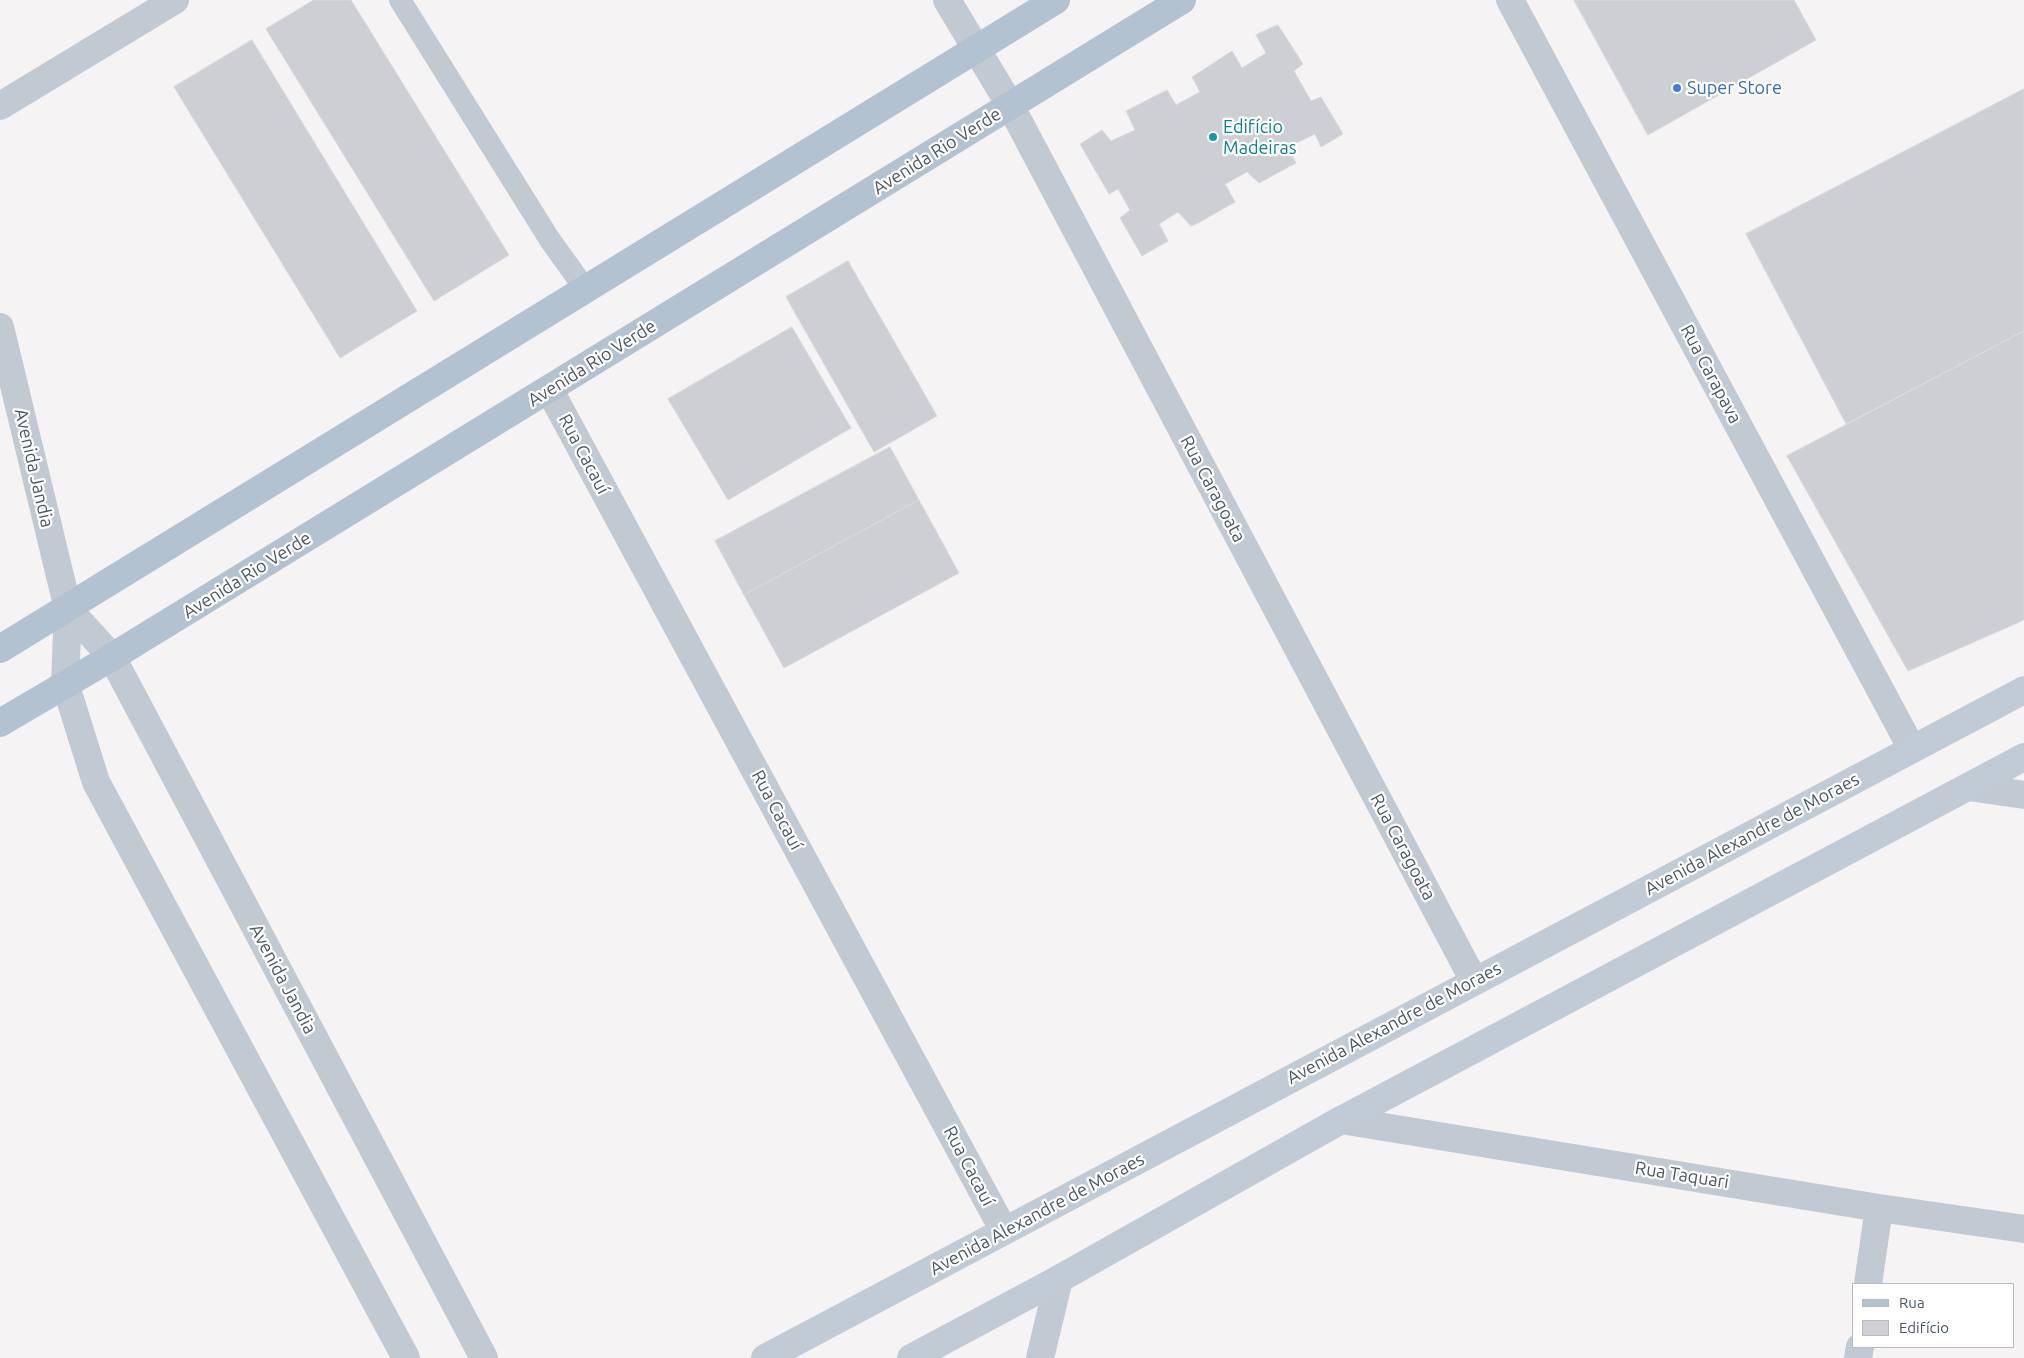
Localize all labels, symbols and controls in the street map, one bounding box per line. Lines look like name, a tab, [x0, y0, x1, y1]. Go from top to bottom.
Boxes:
place label: Super Store	[1687, 77, 1782, 99]
marker: Super Store	[1671, 82, 1683, 94]
street label: Avenida Rio Verde	[869, 103, 1005, 199]
place label: Edifício Madeiras	[1223, 116, 1297, 158]
marker: Edifício Madeiras	[1207, 131, 1219, 143]
street label: Avenida Rio Verde	[524, 315, 660, 411]
street label: Rua Carapava	[1676, 321, 1746, 427]
street label: Avenida Jandia	[10, 407, 58, 529]
street label: Rua Cacauí	[554, 410, 614, 498]
street label: Rua Caragoata	[1176, 432, 1250, 546]
street label: Avenida Rio Verde	[179, 527, 315, 623]
street label: Rua Cacauí	[747, 766, 807, 854]
street label: Avenida Alexandre de Moraes	[1641, 768, 1863, 900]
street label: Rua Caragoata	[1366, 790, 1440, 904]
street label: Avenida Jandia	[245, 920, 321, 1038]
street label: Avenida Alexandre de Moraes	[1283, 957, 1505, 1089]
street label: Rua Cacauí	[939, 1122, 999, 1210]
street label: Avenida Alexandre de Moraes	[926, 1148, 1148, 1280]
street label: Rua Taquari	[1634, 1157, 1730, 1193]
legend	[1852, 1283, 2014, 1348]
text: Rua	[1899, 1294, 1925, 1311]
text: Edifício	[1899, 1319, 1949, 1336]

